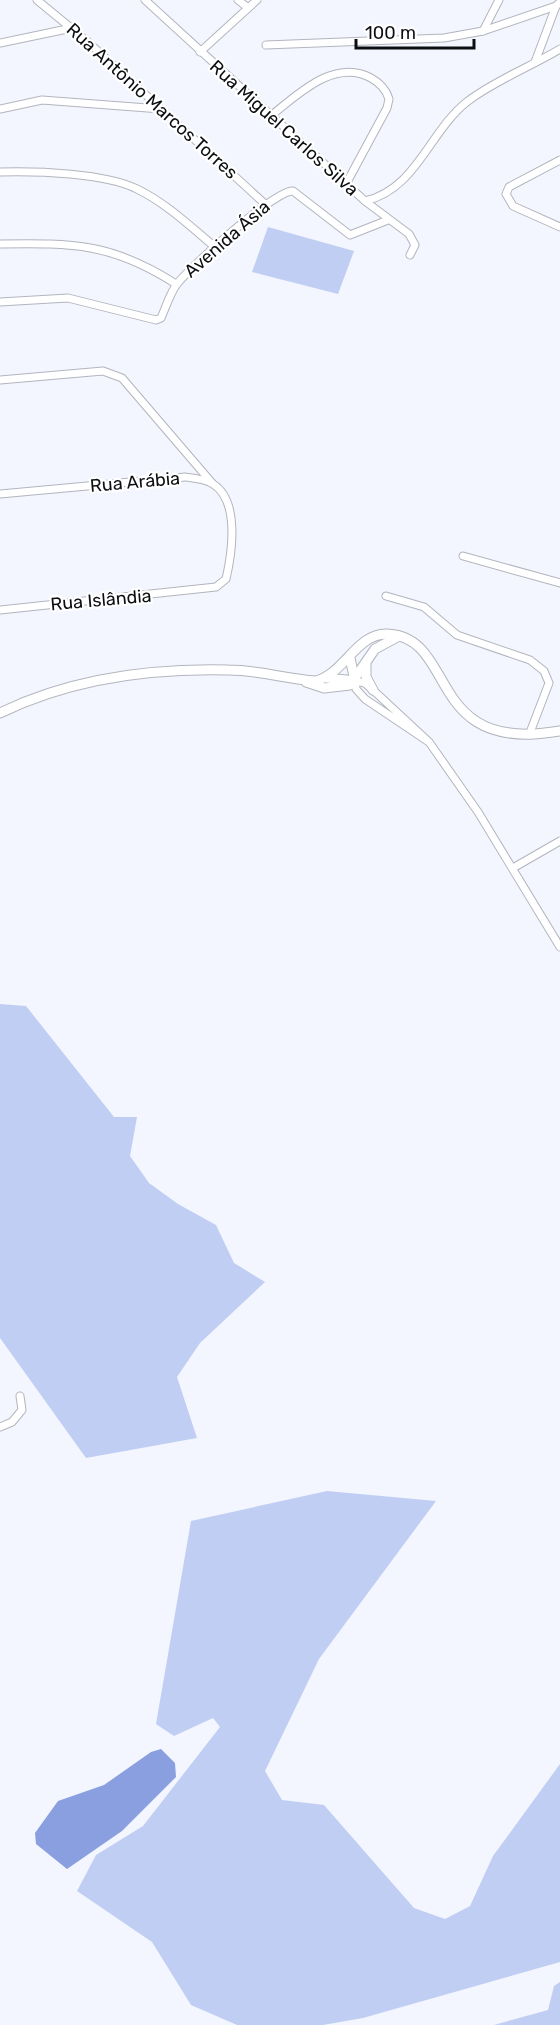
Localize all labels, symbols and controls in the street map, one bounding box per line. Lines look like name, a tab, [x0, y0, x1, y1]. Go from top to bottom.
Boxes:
scale bar	[356, 12, 474, 50]
street label: Rua Antônio Marcos Torres	[62, 18, 242, 184]
text: 100 m	[365, 22, 416, 44]
street label: Rua Miguel Carlos Silva	[205, 55, 363, 201]
street label: Avenida Ásia	[180, 196, 274, 282]
street label: Rua Arábia	[89, 467, 181, 497]
street label: Rua Islândia	[50, 585, 152, 615]

